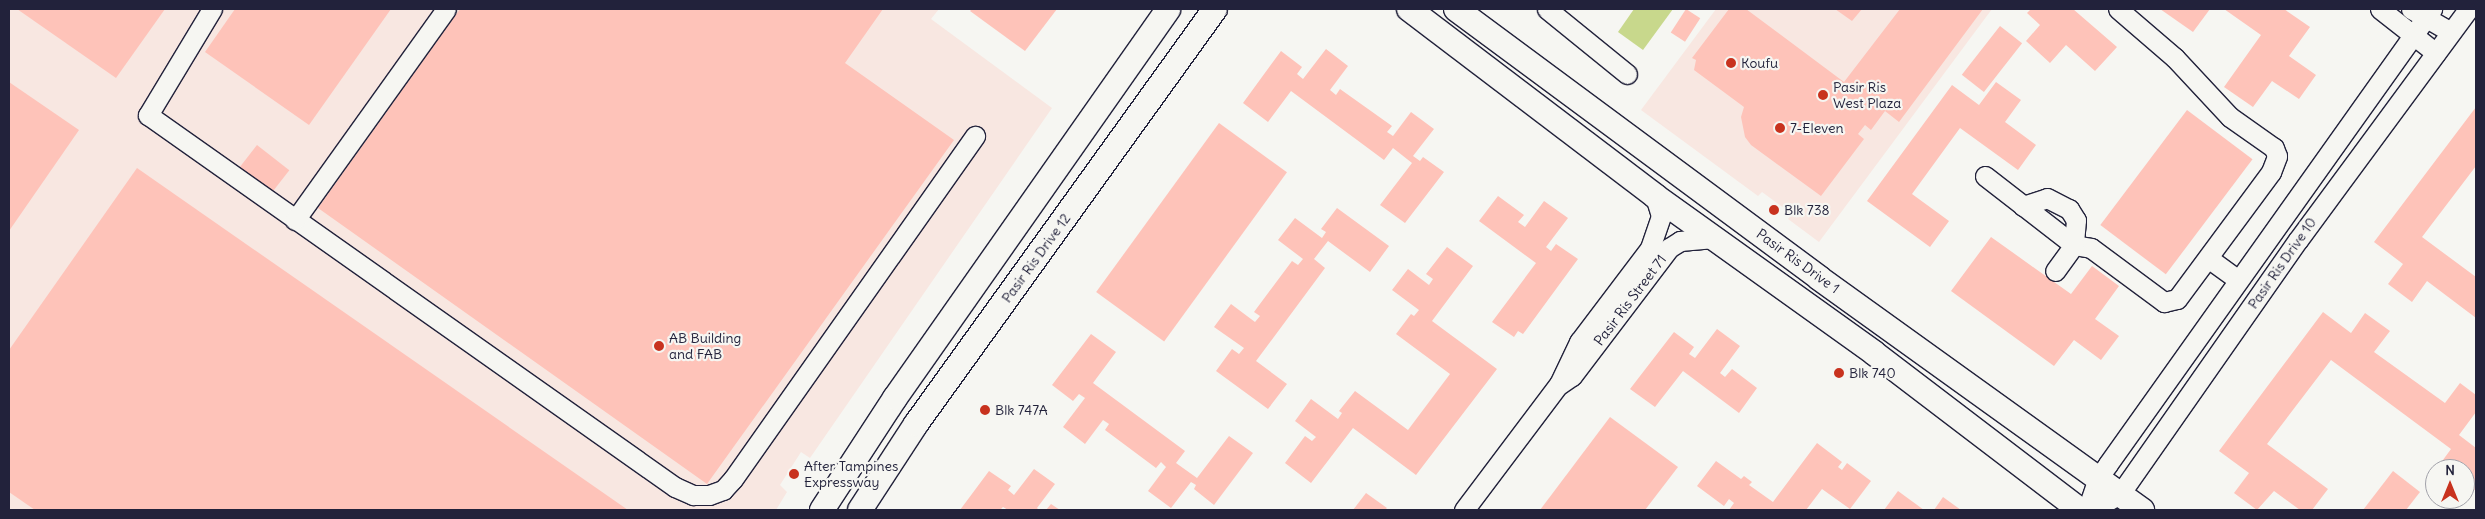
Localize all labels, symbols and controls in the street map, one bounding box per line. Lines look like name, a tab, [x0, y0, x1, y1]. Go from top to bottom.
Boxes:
place label: Koufu	[1741, 55, 1778, 71]
marker: Koufu	[1725, 57, 1737, 69]
place label: Pasir Ris West Plaza	[1833, 79, 1901, 111]
marker: Pasir Ris West Plaza	[1817, 89, 1829, 101]
place label: 7-Eleven	[1790, 120, 1844, 136]
marker: 7-Eleven	[1774, 122, 1786, 134]
place label: Blk 738	[1784, 202, 1830, 218]
marker: Blk 738	[1768, 204, 1780, 216]
street label: Pasir Ris Drive 12	[998, 210, 1074, 306]
street label: Pasir Ris Drive 10	[2244, 214, 2320, 312]
street label: Pasir Ris Drive 1	[1753, 225, 1843, 297]
street label: Pasir Ris Street 71	[1590, 251, 1670, 349]
place label: AB Building and FAB	[669, 330, 741, 362]
marker: AB Building and FAB	[653, 340, 665, 352]
place label: Blk 740	[1849, 365, 1896, 381]
marker: Blk 740	[1833, 367, 1845, 379]
place label: Blk 747A	[995, 402, 1048, 418]
marker: Blk 747A	[979, 404, 991, 416]
place label: After Tampines Expressway	[804, 458, 898, 491]
north arrow	[2425, 459, 2475, 509]
text: N	[2445, 461, 2455, 479]
marker: After Tampines Expressway	[788, 468, 800, 480]

